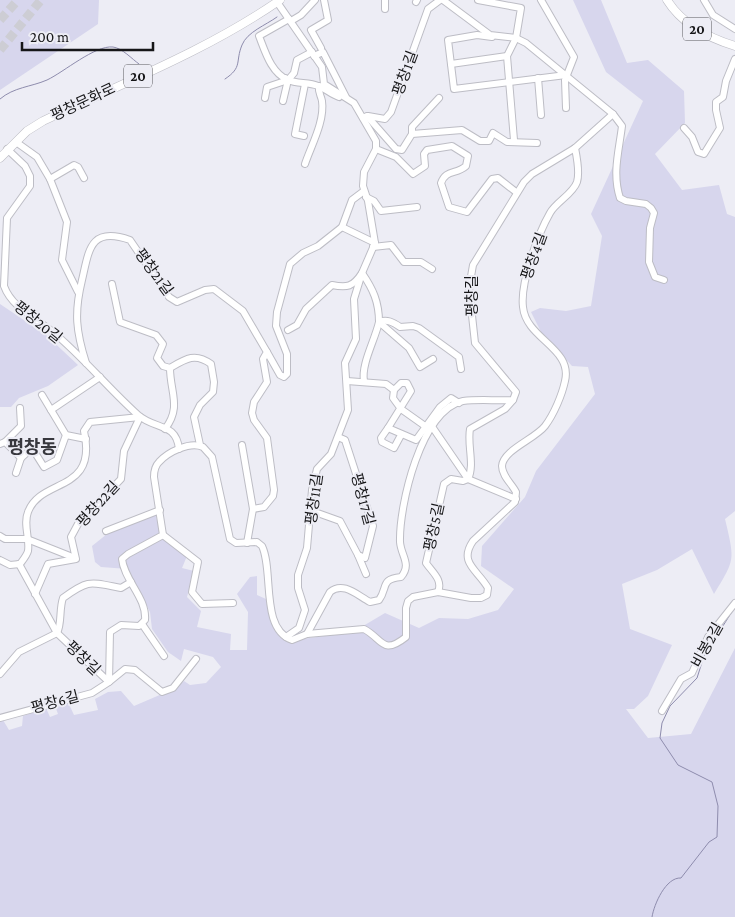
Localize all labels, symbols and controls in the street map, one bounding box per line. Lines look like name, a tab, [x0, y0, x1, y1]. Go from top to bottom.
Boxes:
road number: 20	[683, 18, 711, 40]
scale bar	[22, 20, 154, 52]
text: 200 m	[30, 29, 69, 45]
street label: 평창1길	[390, 48, 420, 98]
road number: 20	[124, 64, 152, 88]
street label: 평창문화로	[48, 80, 118, 124]
street label: 평창4길	[518, 230, 550, 282]
street label: 평창21길	[132, 246, 176, 298]
street label: 평창길	[464, 275, 480, 317]
street label: 평창20길	[11, 298, 65, 346]
district label: 평창동	[7, 437, 57, 457]
street label: 평창17길	[348, 471, 378, 527]
street label: 평창11길	[303, 472, 325, 526]
street label: 평창22길	[73, 478, 123, 530]
street label: 평창5길	[421, 502, 447, 552]
street label: 비봉2길	[688, 620, 726, 670]
street label: 평창길	[63, 638, 103, 678]
street label: 평창6길	[29, 688, 81, 716]

